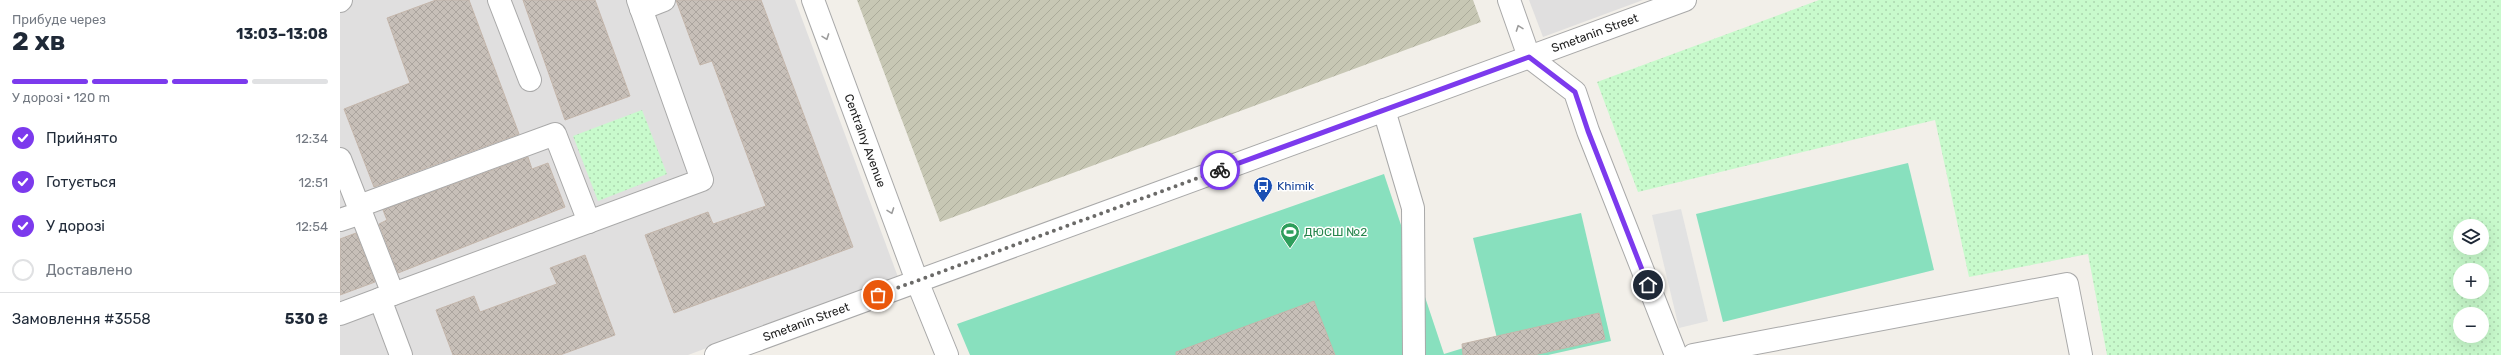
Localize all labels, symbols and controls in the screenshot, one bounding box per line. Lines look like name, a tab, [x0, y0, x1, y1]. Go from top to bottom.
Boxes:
street label: Smetanin Street	[1550, 11, 1640, 55]
text: Прибуде через	[12, 12, 106, 27]
text: 13:03–13:08	[236, 25, 328, 43]
one-way arrow	[1515, 25, 1524, 32]
text: 2 хв	[12, 26, 65, 57]
one-way arrow	[822, 33, 830, 40]
text: У дорозі · 120 m	[12, 90, 110, 105]
street label: Centralny Avenue	[841, 92, 889, 190]
icon: check	[12, 127, 34, 149]
text: Прийнято	[46, 129, 118, 147]
text: 12:34	[296, 131, 328, 146]
courier	[1200, 150, 1240, 190]
icon: bike	[1209, 159, 1231, 181]
icon: check	[12, 171, 34, 193]
text: Готується	[46, 173, 116, 191]
text: 12:51	[298, 175, 328, 190]
bus stop icon: Khimik	[1252, 175, 1274, 203]
place label: Khimik	[1277, 179, 1315, 193]
one-way arrow	[886, 208, 894, 215]
icon: check	[12, 215, 34, 237]
text: У дорозі	[46, 217, 105, 235]
text: 12:54	[296, 219, 328, 234]
map controls	[2453, 219, 2489, 343]
button: layers	[2453, 219, 2489, 255]
sports icon: ДЮСШ №2	[1279, 221, 1301, 249]
place label: ДЮСШ №2	[1304, 225, 1367, 239]
text: Доставлено	[46, 261, 133, 279]
button: +	[2453, 263, 2489, 299]
pin	[1631, 268, 1665, 302]
icon: home	[1637, 274, 1659, 296]
pin	[861, 278, 895, 312]
icon: bag	[867, 284, 889, 306]
street label: Smetanin Street	[761, 300, 852, 344]
button: −	[2453, 307, 2489, 343]
text: Замовлення #3558	[12, 310, 151, 328]
text: 530 ₴	[285, 310, 328, 328]

